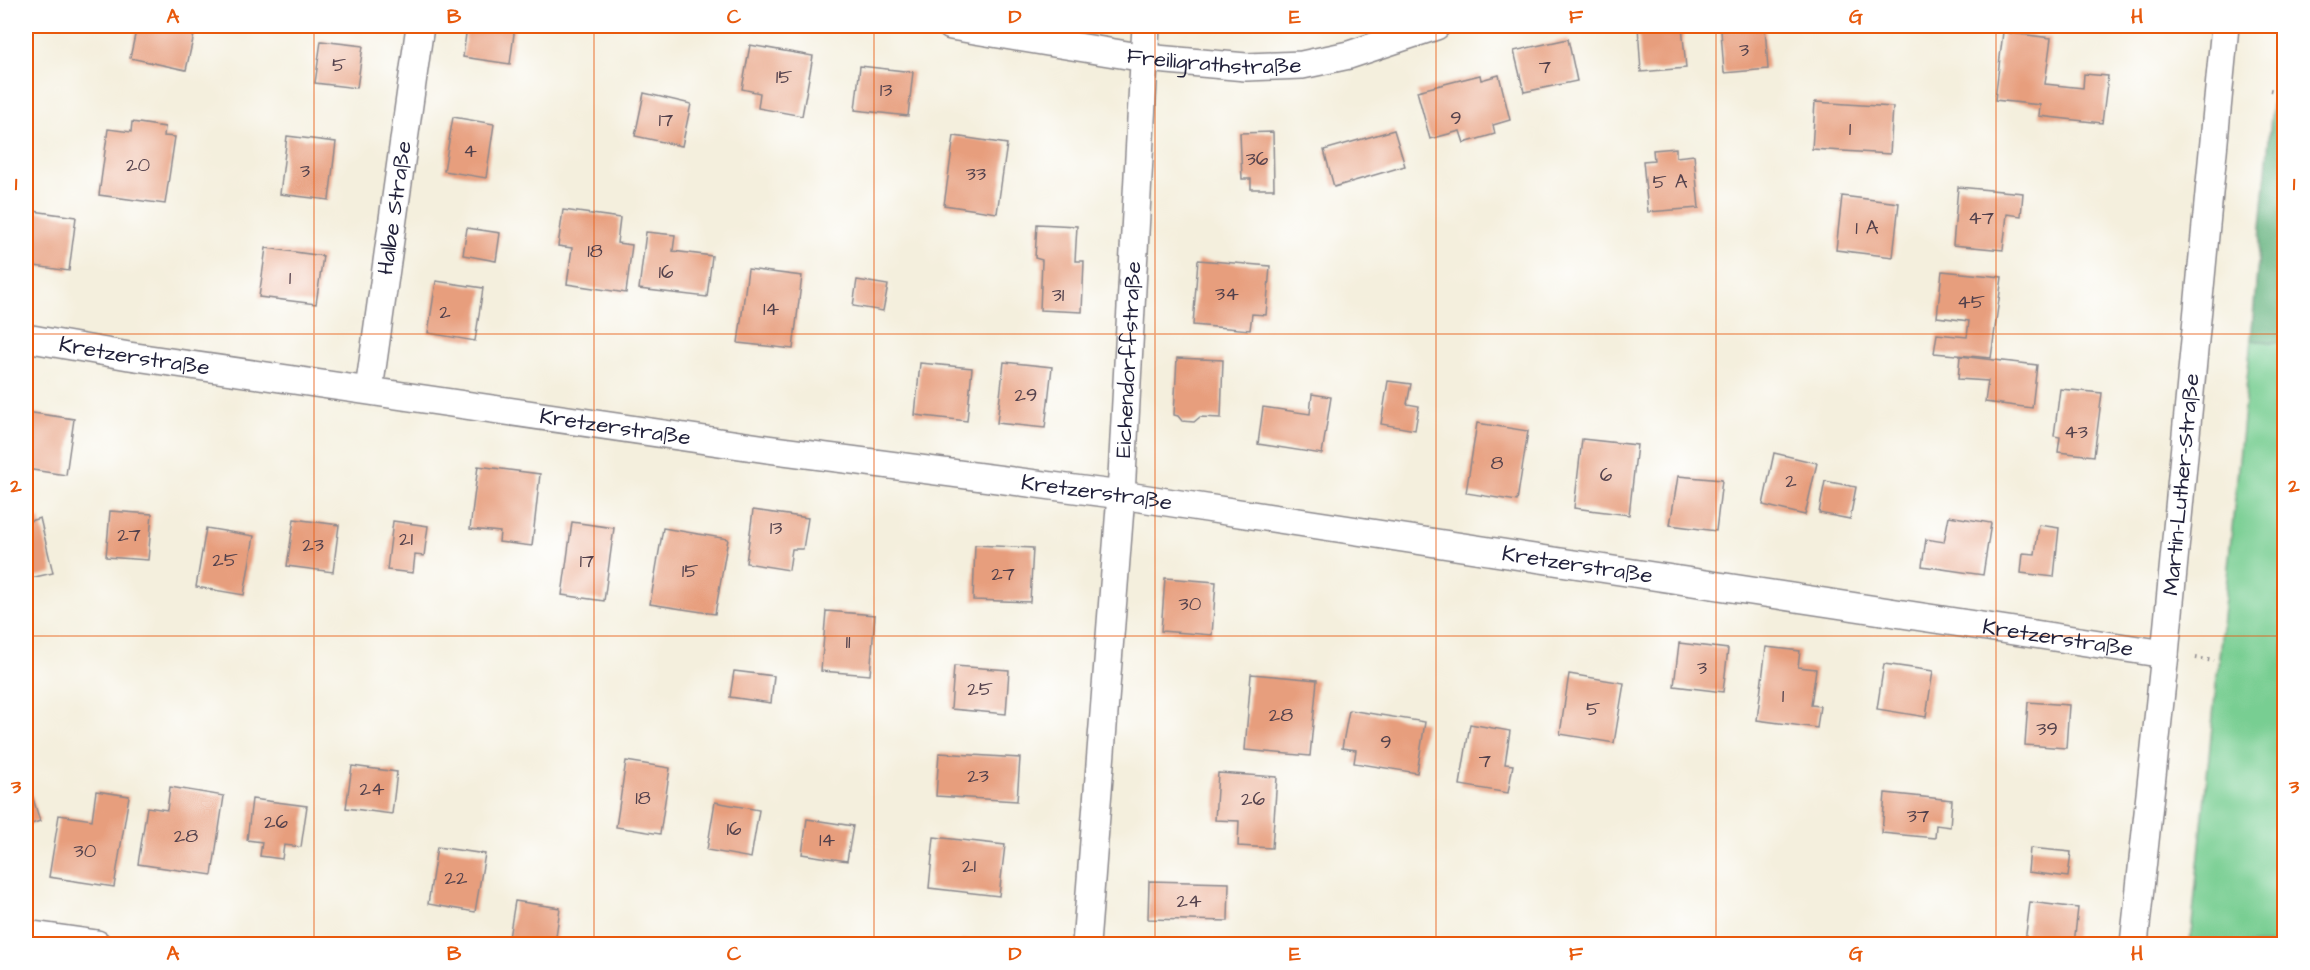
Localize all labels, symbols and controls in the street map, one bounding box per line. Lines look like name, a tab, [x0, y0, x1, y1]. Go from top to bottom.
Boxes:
text: A	[167, 3, 180, 31]
text: B	[447, 3, 462, 31]
text: C	[727, 3, 742, 31]
text: D	[1009, 3, 1022, 31]
text: E	[1289, 3, 1301, 31]
text: F	[1569, 3, 1584, 31]
text: G	[1849, 3, 1863, 31]
text: H	[2131, 3, 2143, 31]
house number: 3	[1739, 36, 1749, 64]
street label: Freiligrathstraße	[1125, 40, 1302, 83]
house number: 5	[332, 51, 346, 79]
house number: 7	[1539, 53, 1551, 81]
house number: 15	[776, 63, 792, 91]
house number: 13	[880, 76, 892, 104]
house number: 9	[1450, 104, 1462, 132]
house number: 17	[659, 106, 673, 134]
house number: 1	[1849, 115, 1852, 143]
house number: 4	[463, 137, 477, 165]
street label: Halbe Straße	[370, 139, 419, 277]
house number: 36	[1246, 145, 1269, 173]
house number: 20	[126, 151, 150, 179]
house number: 3	[300, 157, 310, 185]
house number: 33	[966, 160, 986, 188]
house number: 5 A	[1653, 168, 1688, 196]
text: 1	[15, 170, 18, 198]
text: 1	[2293, 170, 2296, 198]
house number: 47	[1968, 204, 1994, 232]
house number: 1 A	[1855, 214, 1879, 242]
house number: 18	[587, 237, 603, 265]
house number: 16	[658, 258, 674, 286]
street label: Eichendorffstraße	[1108, 260, 1149, 459]
house number: 1	[289, 264, 292, 292]
house number: 34	[1215, 280, 1239, 308]
house number: 31	[1052, 281, 1065, 309]
house number: 45	[1957, 288, 1985, 316]
house number: 14	[763, 295, 779, 323]
house number: 2	[439, 298, 451, 326]
street label: Kretzerstraße	[57, 329, 212, 383]
street label: Martin-Luther-Straße	[2155, 372, 2207, 597]
house number: 29	[1015, 381, 1037, 409]
street label: Kretzerstraße	[538, 401, 693, 453]
house number: 43	[2064, 418, 2088, 446]
house number: 8	[1491, 449, 1504, 477]
house number: 6	[1600, 461, 1613, 489]
street label: Kretzerstraße	[1020, 467, 1175, 518]
house number: 2	[1785, 467, 1797, 495]
text: 2	[9, 472, 22, 500]
text: 2	[2287, 472, 2300, 500]
house number: 13	[770, 514, 782, 542]
house number: 27	[117, 521, 141, 549]
house number: 21	[399, 525, 413, 553]
house number: 23	[302, 531, 324, 559]
street label: Kretzerstraße	[1500, 538, 1655, 591]
house number: 25	[212, 546, 238, 574]
house number: 17	[580, 547, 594, 575]
house number: 15	[682, 557, 698, 585]
house number: 27	[991, 560, 1015, 588]
house number: 30	[1179, 590, 1202, 618]
street label: Kretzerstraße	[1980, 611, 2136, 664]
house number: 11	[845, 628, 851, 656]
house number: 3	[1697, 654, 1707, 682]
house number: 25	[967, 675, 993, 703]
house number: 1	[1782, 682, 1785, 710]
house number: 5	[1586, 695, 1600, 723]
house number: 28	[1269, 701, 1293, 729]
house number: 39	[2036, 715, 2058, 743]
house number: 9	[1380, 728, 1392, 756]
house number: 7	[1479, 747, 1491, 775]
house number: 23	[967, 762, 989, 790]
text: 3	[10, 773, 22, 801]
text: 3	[2288, 773, 2300, 801]
house number: 24	[359, 775, 385, 803]
house number: 18	[635, 784, 651, 812]
house number: 26	[1241, 785, 1265, 813]
house number: 37	[1907, 802, 1929, 830]
house number: 26	[264, 808, 288, 836]
house number: 16	[726, 815, 742, 843]
house number: 28	[174, 822, 198, 850]
house number: 14	[819, 826, 835, 854]
house number: 30	[74, 837, 97, 865]
house number: 21	[962, 852, 976, 880]
house number: 22	[445, 864, 468, 892]
house number: 24	[1176, 887, 1202, 915]
text: A	[167, 940, 180, 968]
text: B	[447, 940, 462, 968]
text: C	[727, 940, 742, 968]
text: D	[1009, 940, 1022, 968]
text: E	[1289, 940, 1301, 968]
text: F	[1569, 940, 1584, 968]
text: G	[1849, 940, 1863, 968]
text: H	[2131, 940, 2143, 968]

